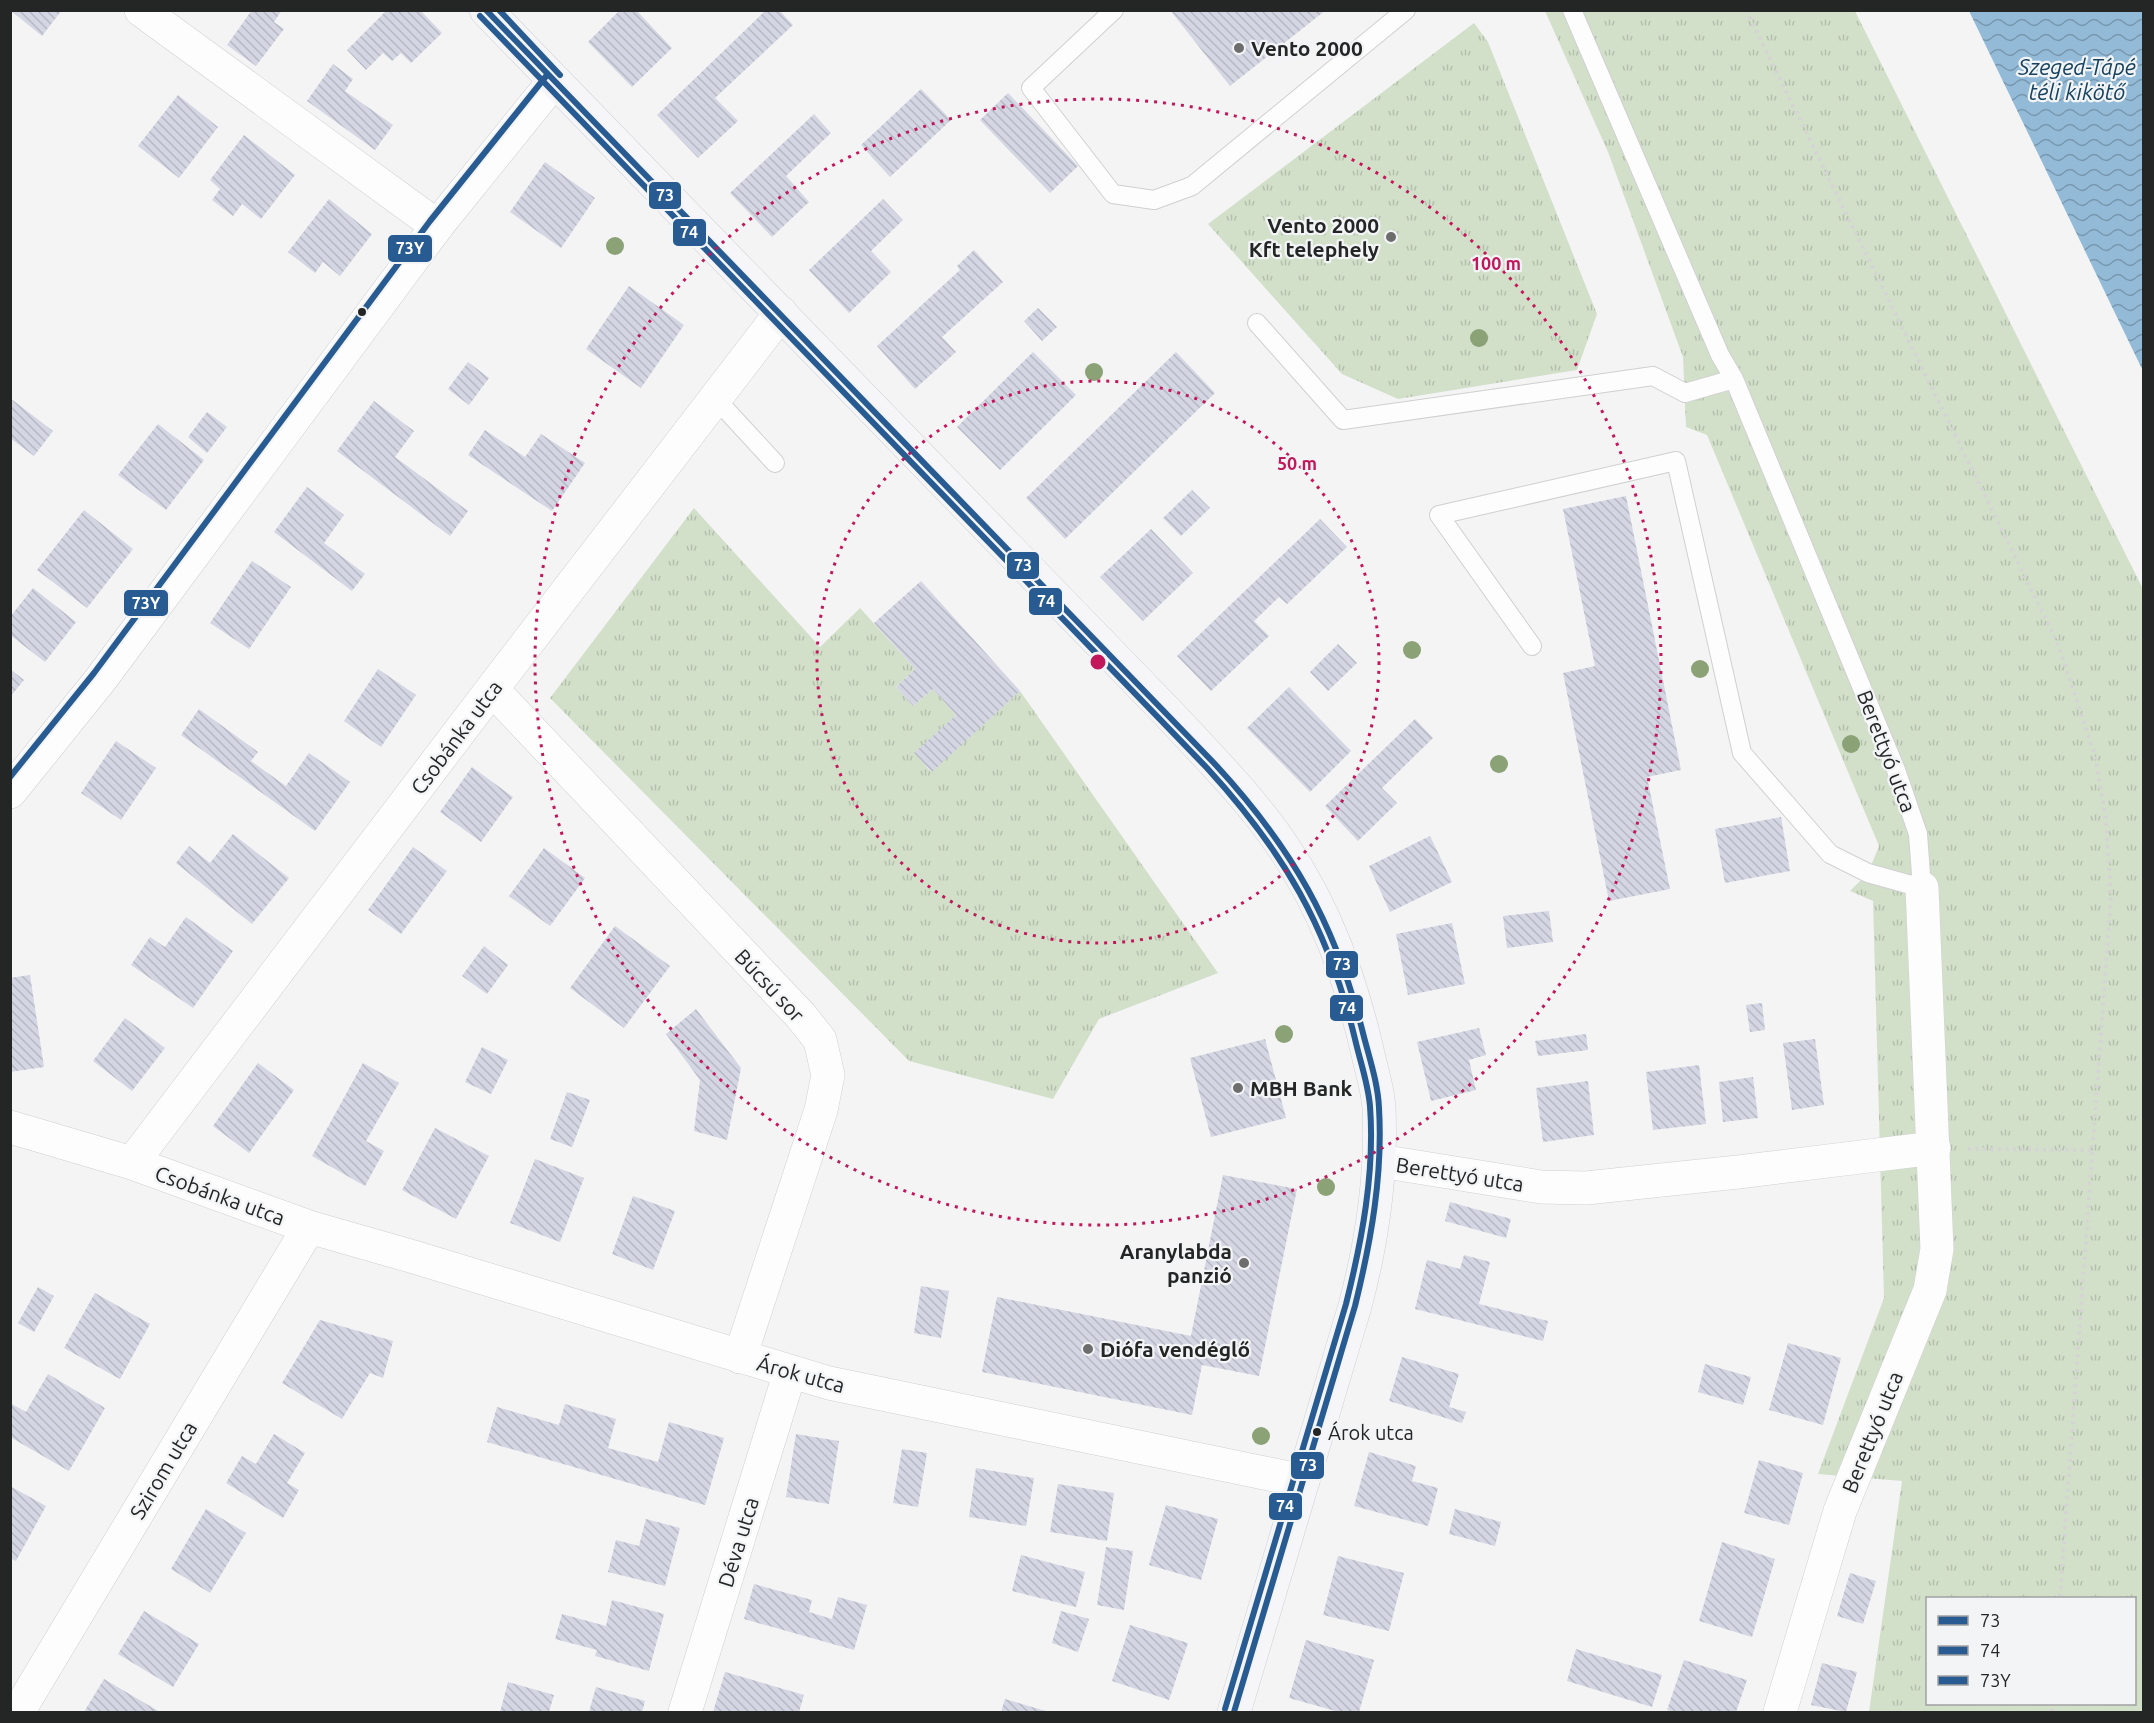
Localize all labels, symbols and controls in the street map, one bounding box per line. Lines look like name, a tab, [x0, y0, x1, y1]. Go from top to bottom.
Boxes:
place label: Vento 2000	[1251, 36, 1363, 60]
marker: Vento 2000	[1232, 41, 1246, 55]
water label: Szeged-Tápé téli kikötő	[2017, 54, 2136, 104]
line badge: 73	[648, 181, 682, 210]
text: 73	[656, 186, 674, 204]
place label: Vento 2000 Kft telephely	[1249, 213, 1379, 261]
line badge: 74	[672, 218, 707, 247]
text: 74	[680, 223, 698, 241]
marker: Vento 2000 Kft telephely	[1384, 230, 1398, 244]
line badge: 73Y	[387, 234, 433, 263]
text: 73Y	[396, 239, 425, 257]
text: 100 m	[1471, 253, 1521, 273]
unlabelled marker	[356, 306, 368, 318]
text: 50 m	[1277, 453, 1317, 473]
line badge: 73	[1006, 551, 1040, 580]
text: 73	[1014, 556, 1032, 574]
line badge: 74	[1028, 587, 1063, 616]
line badge: 73Y	[123, 589, 169, 617]
text: 74	[1037, 592, 1055, 610]
text: 73Y	[132, 594, 161, 612]
centre of rings	[1088, 652, 1108, 672]
street label: Csobánka utca	[405, 675, 507, 799]
street label: Berettyó utca	[1853, 687, 1921, 815]
street label: Búcsú sor	[730, 944, 810, 1026]
line badge: 73	[1325, 950, 1359, 979]
text: 73	[1333, 955, 1351, 973]
line badge: 74	[1329, 994, 1364, 1022]
text: 74	[1338, 999, 1356, 1017]
place label: MBH Bank	[1250, 1076, 1352, 1100]
marker: MBH Bank	[1231, 1081, 1245, 1095]
street label: Berettyó utca	[1394, 1152, 1526, 1196]
street label: Csobánka utca	[152, 1160, 288, 1230]
place label: Aranylabda panzió	[1120, 1239, 1232, 1287]
marker: Aranylabda panzió	[1237, 1256, 1251, 1270]
place label: Diófa vendéglő	[1100, 1337, 1250, 1361]
marker: Diófa vendéglő	[1081, 1342, 1095, 1356]
street label: Árok utca	[754, 1351, 848, 1397]
street label: Berettyó utca	[1837, 1368, 1907, 1496]
street label: Szirom utca	[124, 1417, 202, 1523]
place label: Árok utca	[1328, 1421, 1414, 1444]
marker: Árok utca	[1311, 1426, 1323, 1438]
line badge: 73	[1290, 1451, 1325, 1480]
text: 73	[1299, 1456, 1317, 1474]
line badge: 74	[1268, 1492, 1303, 1521]
street label: Déva utca	[713, 1494, 763, 1590]
text: 74	[1276, 1497, 1294, 1515]
legend	[1926, 1597, 2136, 1705]
text: 73	[1980, 1610, 2000, 1630]
text: 74	[1980, 1640, 2000, 1660]
text: 73Y	[1980, 1670, 2011, 1690]

